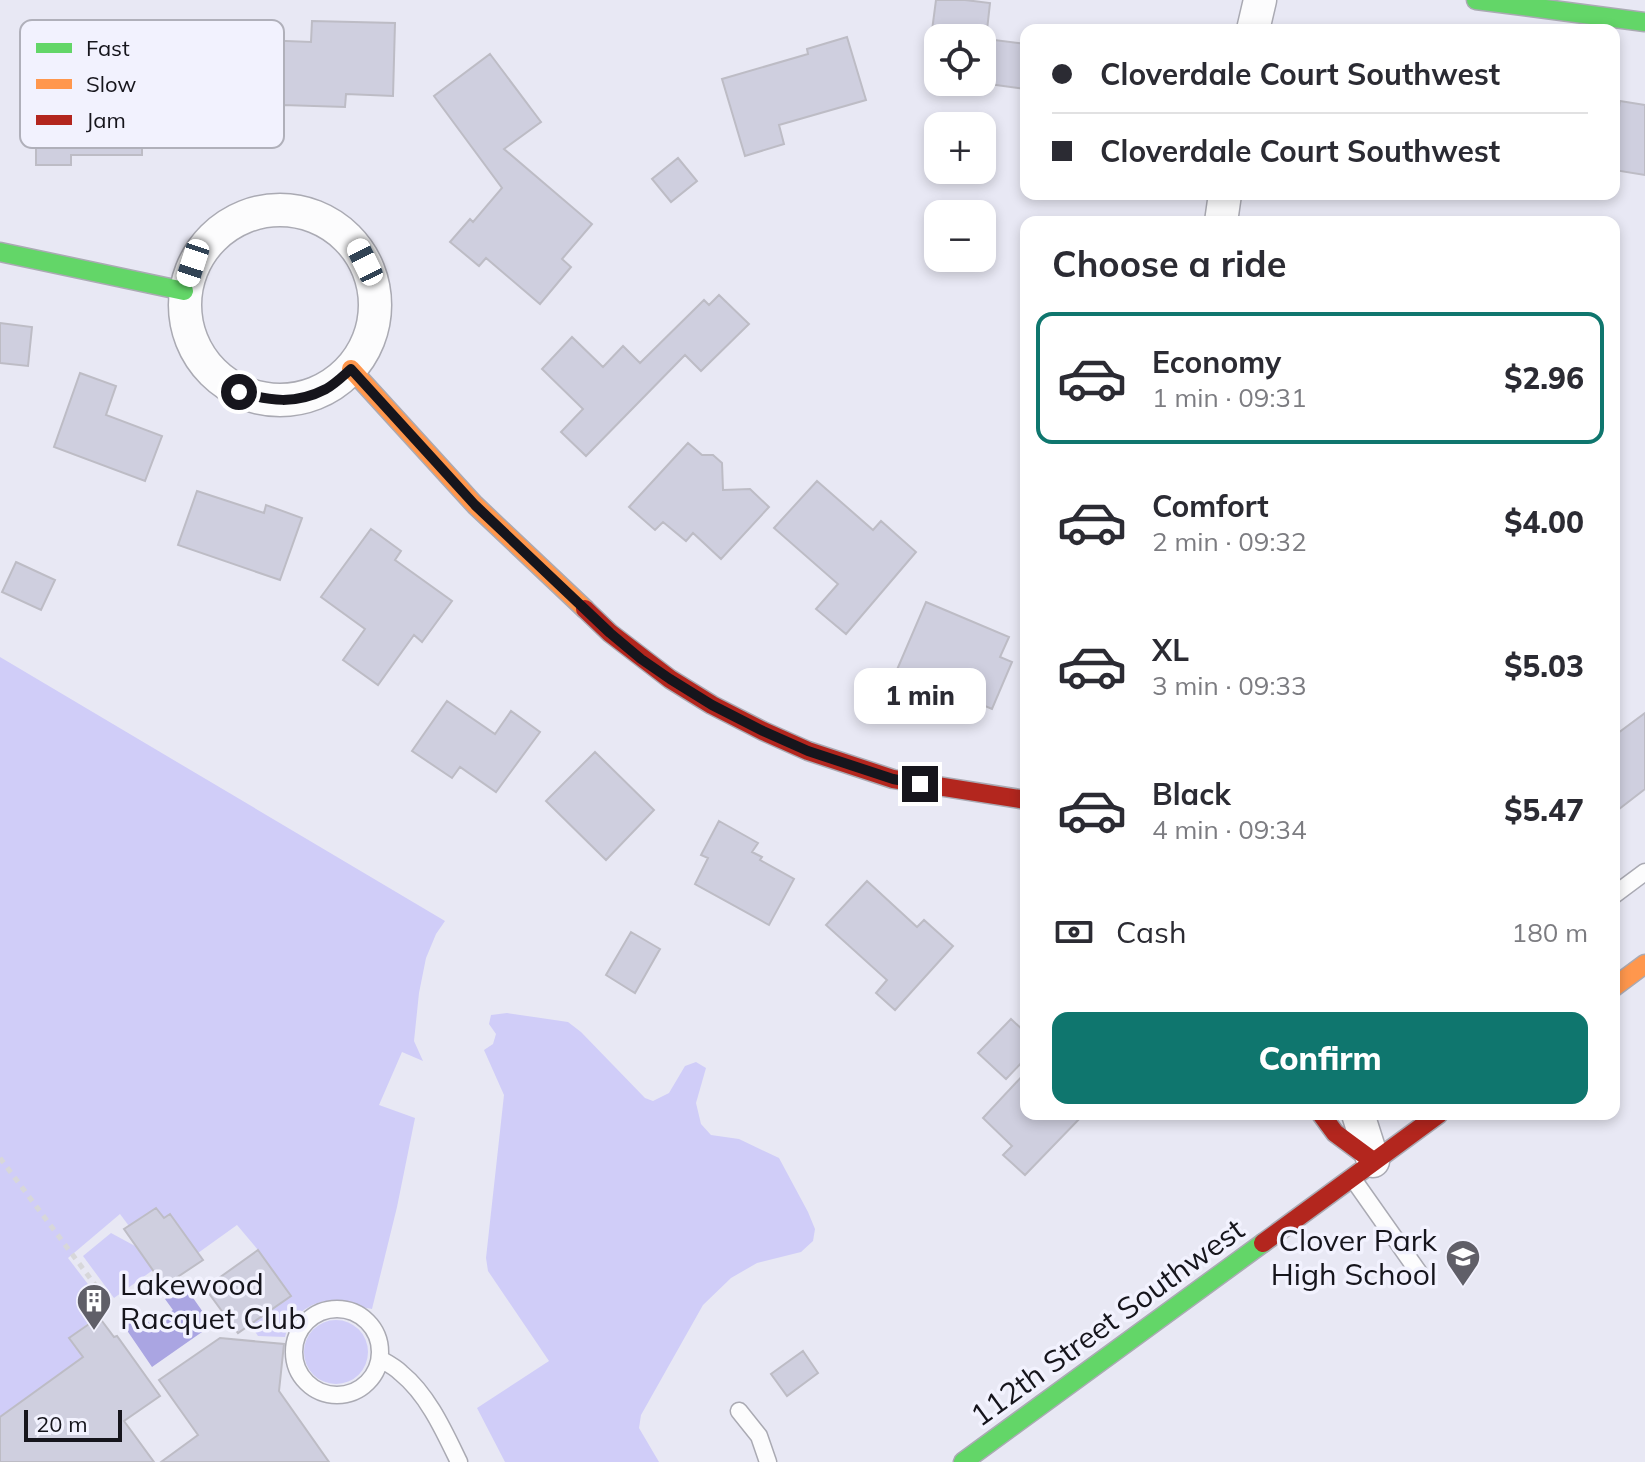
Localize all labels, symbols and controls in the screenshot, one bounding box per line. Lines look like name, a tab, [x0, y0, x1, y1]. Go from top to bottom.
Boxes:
legend	[20, 20, 284, 148]
map controls	[924, 24, 996, 272]
button: locate	[924, 24, 996, 96]
text: Fast	[86, 34, 130, 62]
text: Cloverdale Court Southwest	[1100, 55, 1500, 93]
text: Slow	[86, 70, 136, 98]
text: Jam	[86, 106, 126, 134]
button: +	[924, 112, 996, 184]
text: Cloverdale Court Southwest	[1100, 132, 1500, 170]
button: −	[924, 200, 996, 272]
car	[344, 235, 386, 289]
car	[174, 236, 212, 290]
text: Choose a ride	[1052, 241, 1286, 286]
icon: car	[1056, 342, 1128, 414]
text: Economy	[1152, 343, 1281, 381]
text: $2.96	[1504, 359, 1584, 397]
route start	[221, 374, 257, 410]
text: 1 min · 09:31	[1152, 381, 1307, 414]
icon: car	[1056, 486, 1128, 558]
text: Comfort	[1152, 487, 1269, 525]
text: $4.00	[1504, 503, 1584, 541]
text: 2 min · 09:32	[1152, 525, 1307, 558]
icon: car	[1056, 630, 1128, 702]
text: XL	[1152, 631, 1189, 669]
text: $5.03	[1504, 647, 1584, 685]
callout: 1 min	[854, 668, 986, 724]
text: 3 min · 09:33	[1152, 669, 1307, 702]
text: 1 min	[885, 679, 955, 712]
route end	[902, 766, 938, 802]
icon: car	[1056, 774, 1128, 846]
text: Black	[1152, 775, 1231, 813]
text: $5.47	[1504, 791, 1584, 829]
text: 4 min · 09:34	[1152, 813, 1307, 846]
icon: cash	[1052, 910, 1096, 954]
text: Cash	[1116, 913, 1187, 951]
text: 180 m	[1512, 916, 1588, 949]
button: Confirm	[1052, 1012, 1588, 1104]
street label: 112th Street Southwest	[963, 1210, 1251, 1434]
place label: Clover Park High School	[1271, 1221, 1438, 1293]
school or university icon: Clover Park High School	[1444, 1238, 1482, 1288]
place label: Lakewood Racquet Club	[120, 1265, 306, 1337]
building icon: Lakewood Racquet Club	[75, 1282, 113, 1332]
scale bar	[24, 1406, 122, 1442]
text: 20 m	[36, 1410, 87, 1438]

